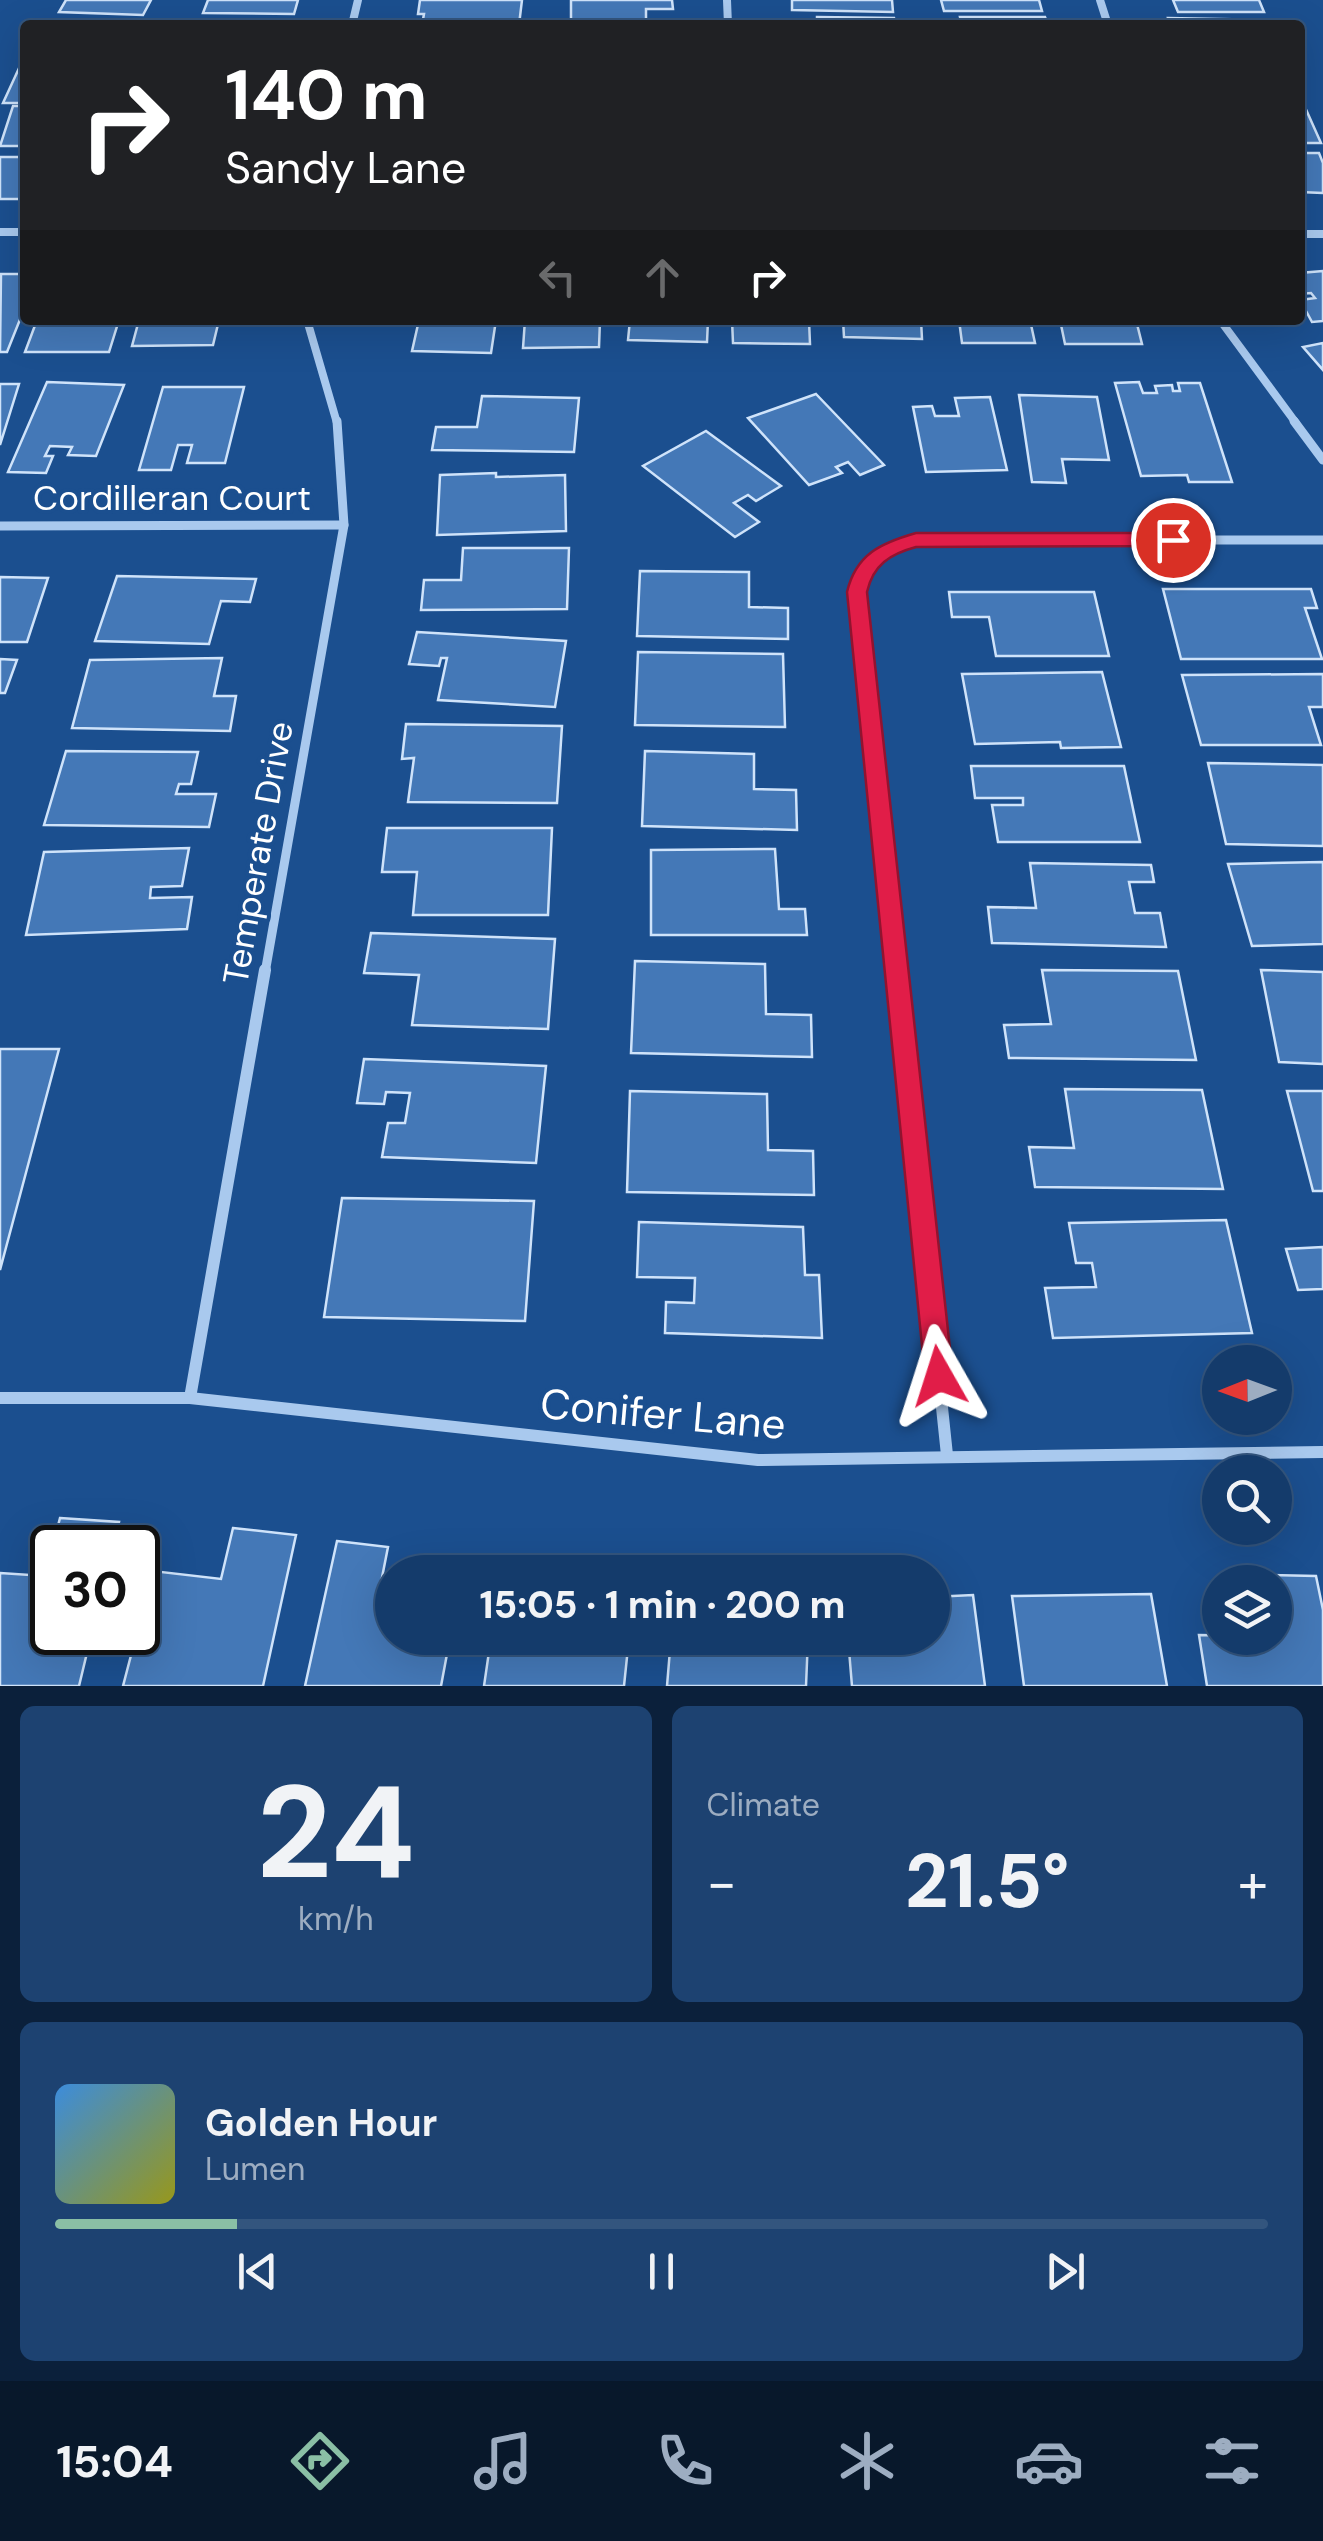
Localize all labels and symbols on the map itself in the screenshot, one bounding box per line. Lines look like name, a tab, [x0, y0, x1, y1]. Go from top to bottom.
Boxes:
street label: Cordilleran Court	[33, 475, 311, 521]
pin	[1131, 498, 1216, 583]
street label: Temperate Drive	[212, 718, 304, 988]
position arrow	[887, 1324, 991, 1428]
north arrow	[1202, 1345, 1292, 1435]
street label: Conifer Lane	[538, 1376, 788, 1452]
speed limit sign: 30	[30, 1525, 160, 1655]

